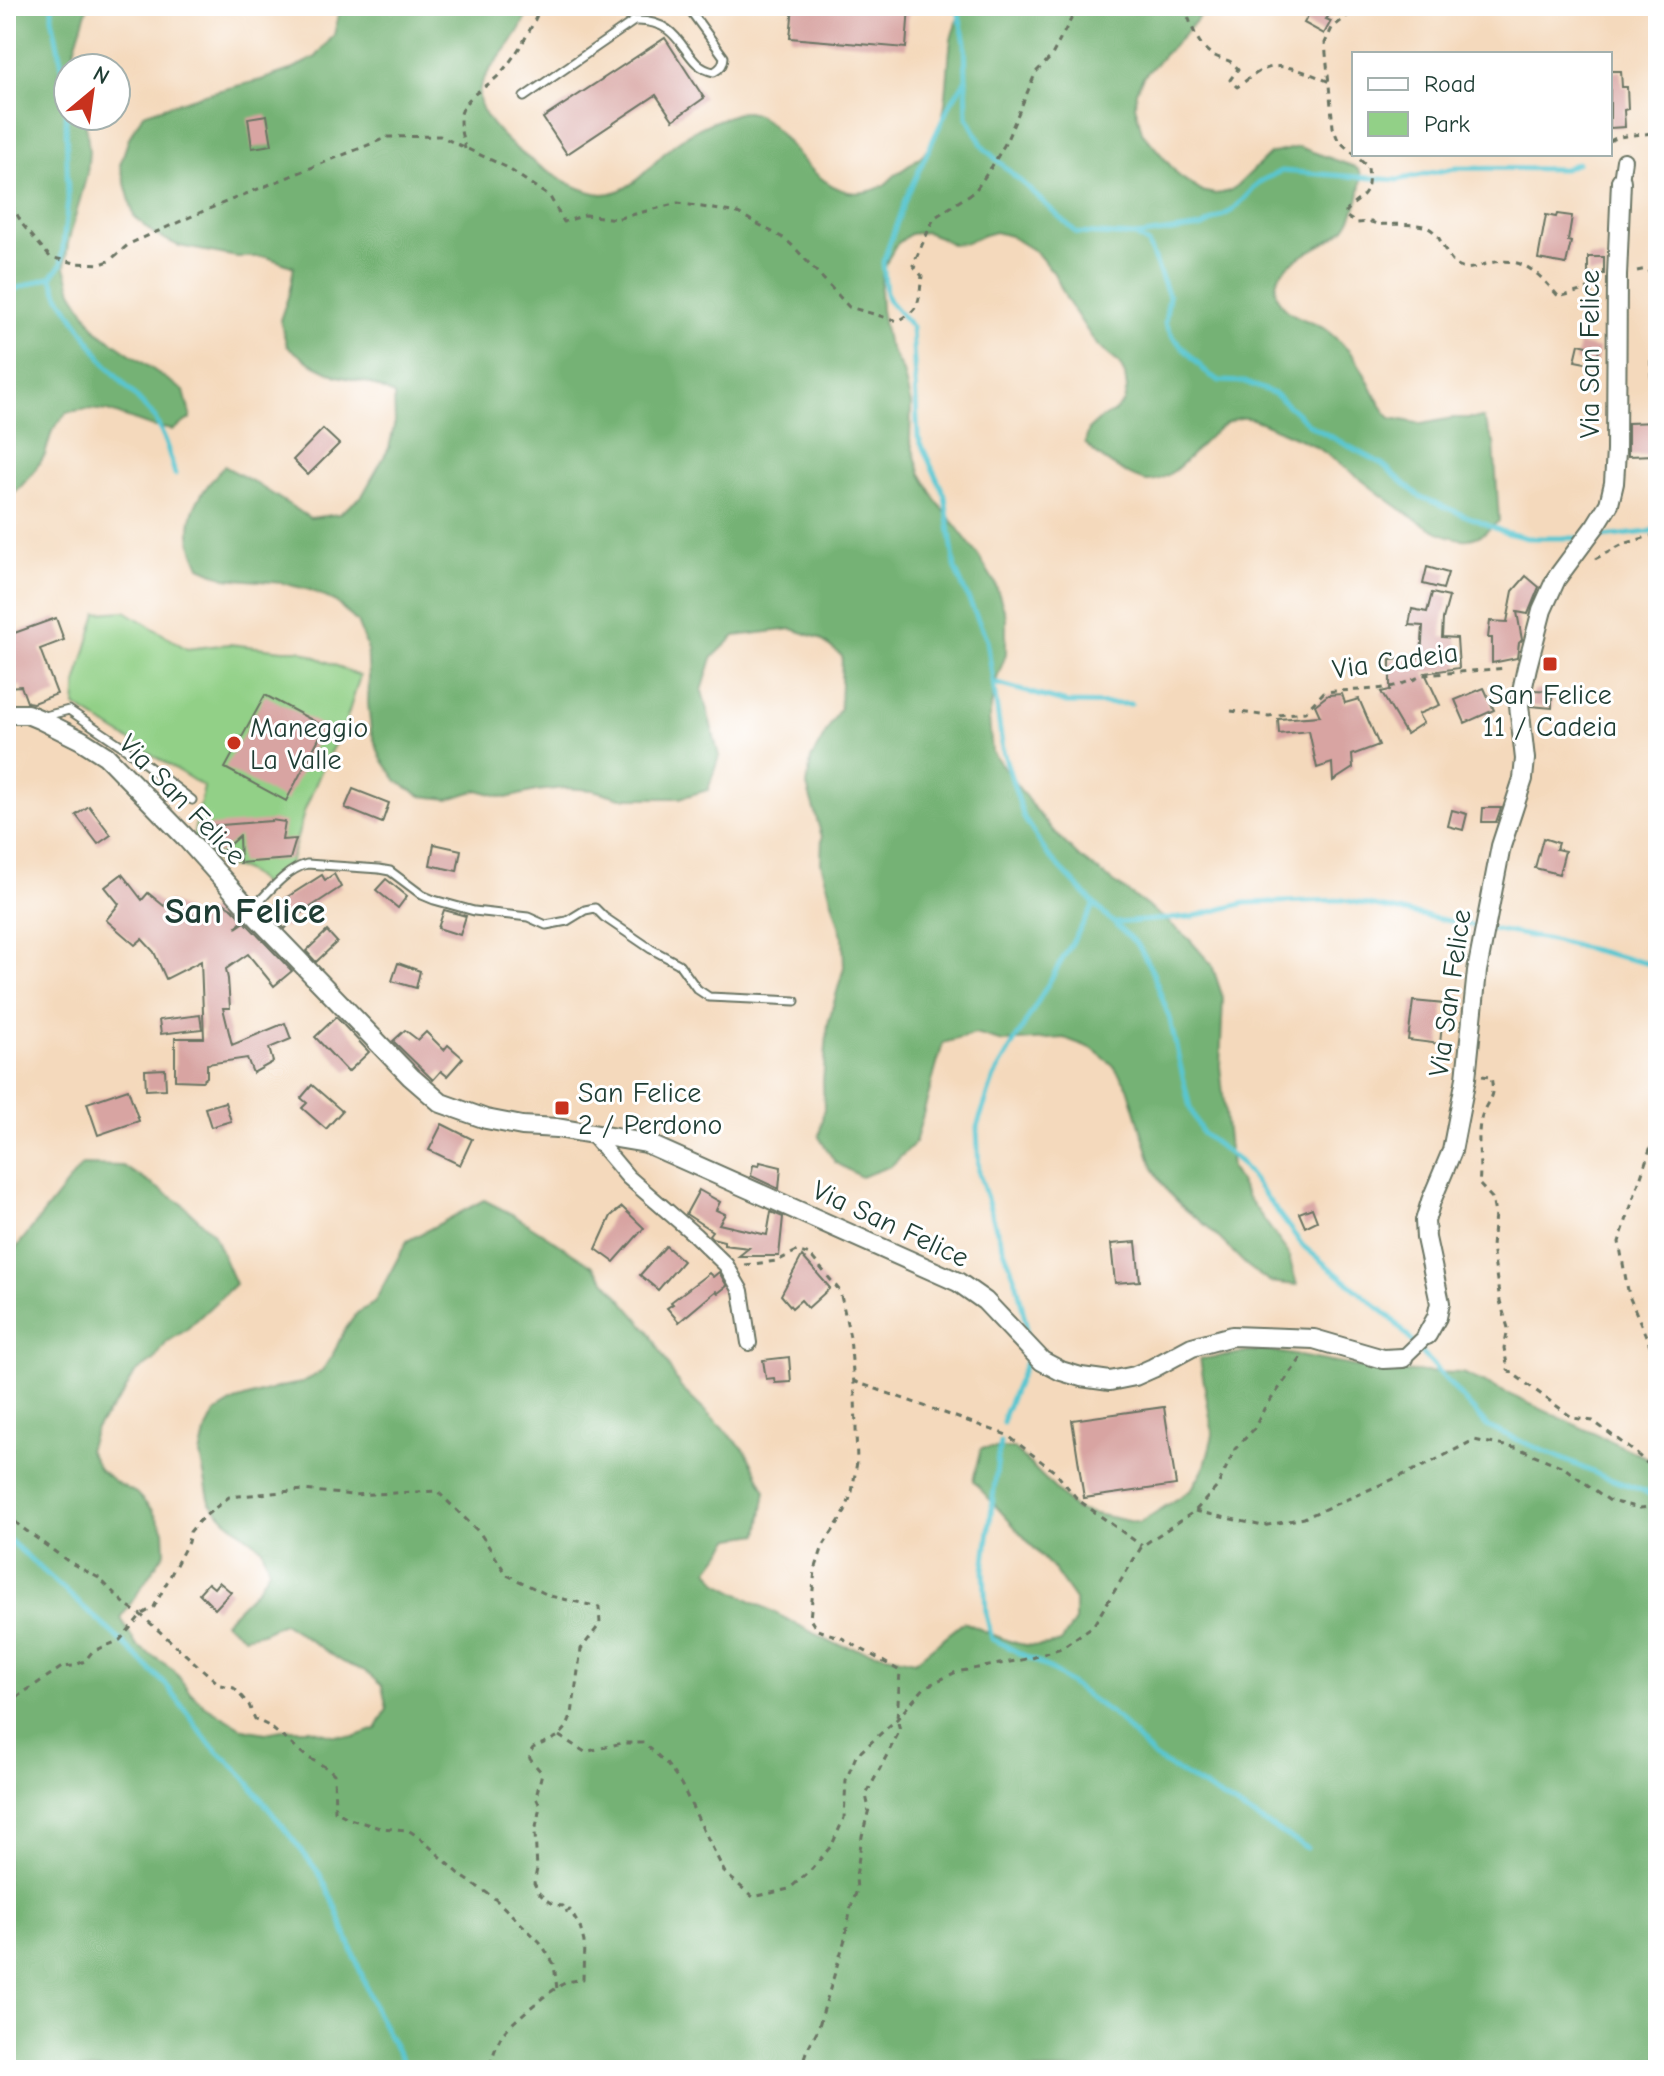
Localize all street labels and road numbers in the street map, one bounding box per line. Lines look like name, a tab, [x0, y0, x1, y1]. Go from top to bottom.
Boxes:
street label: Via San Felice	[1574, 270, 1606, 438]
street label: Via Cadeia	[1330, 636, 1460, 686]
street label: Via San Felice	[112, 728, 252, 871]
street label: Via San Felice	[1422, 907, 1478, 1079]
street label: Via San Felice	[807, 1174, 974, 1274]

